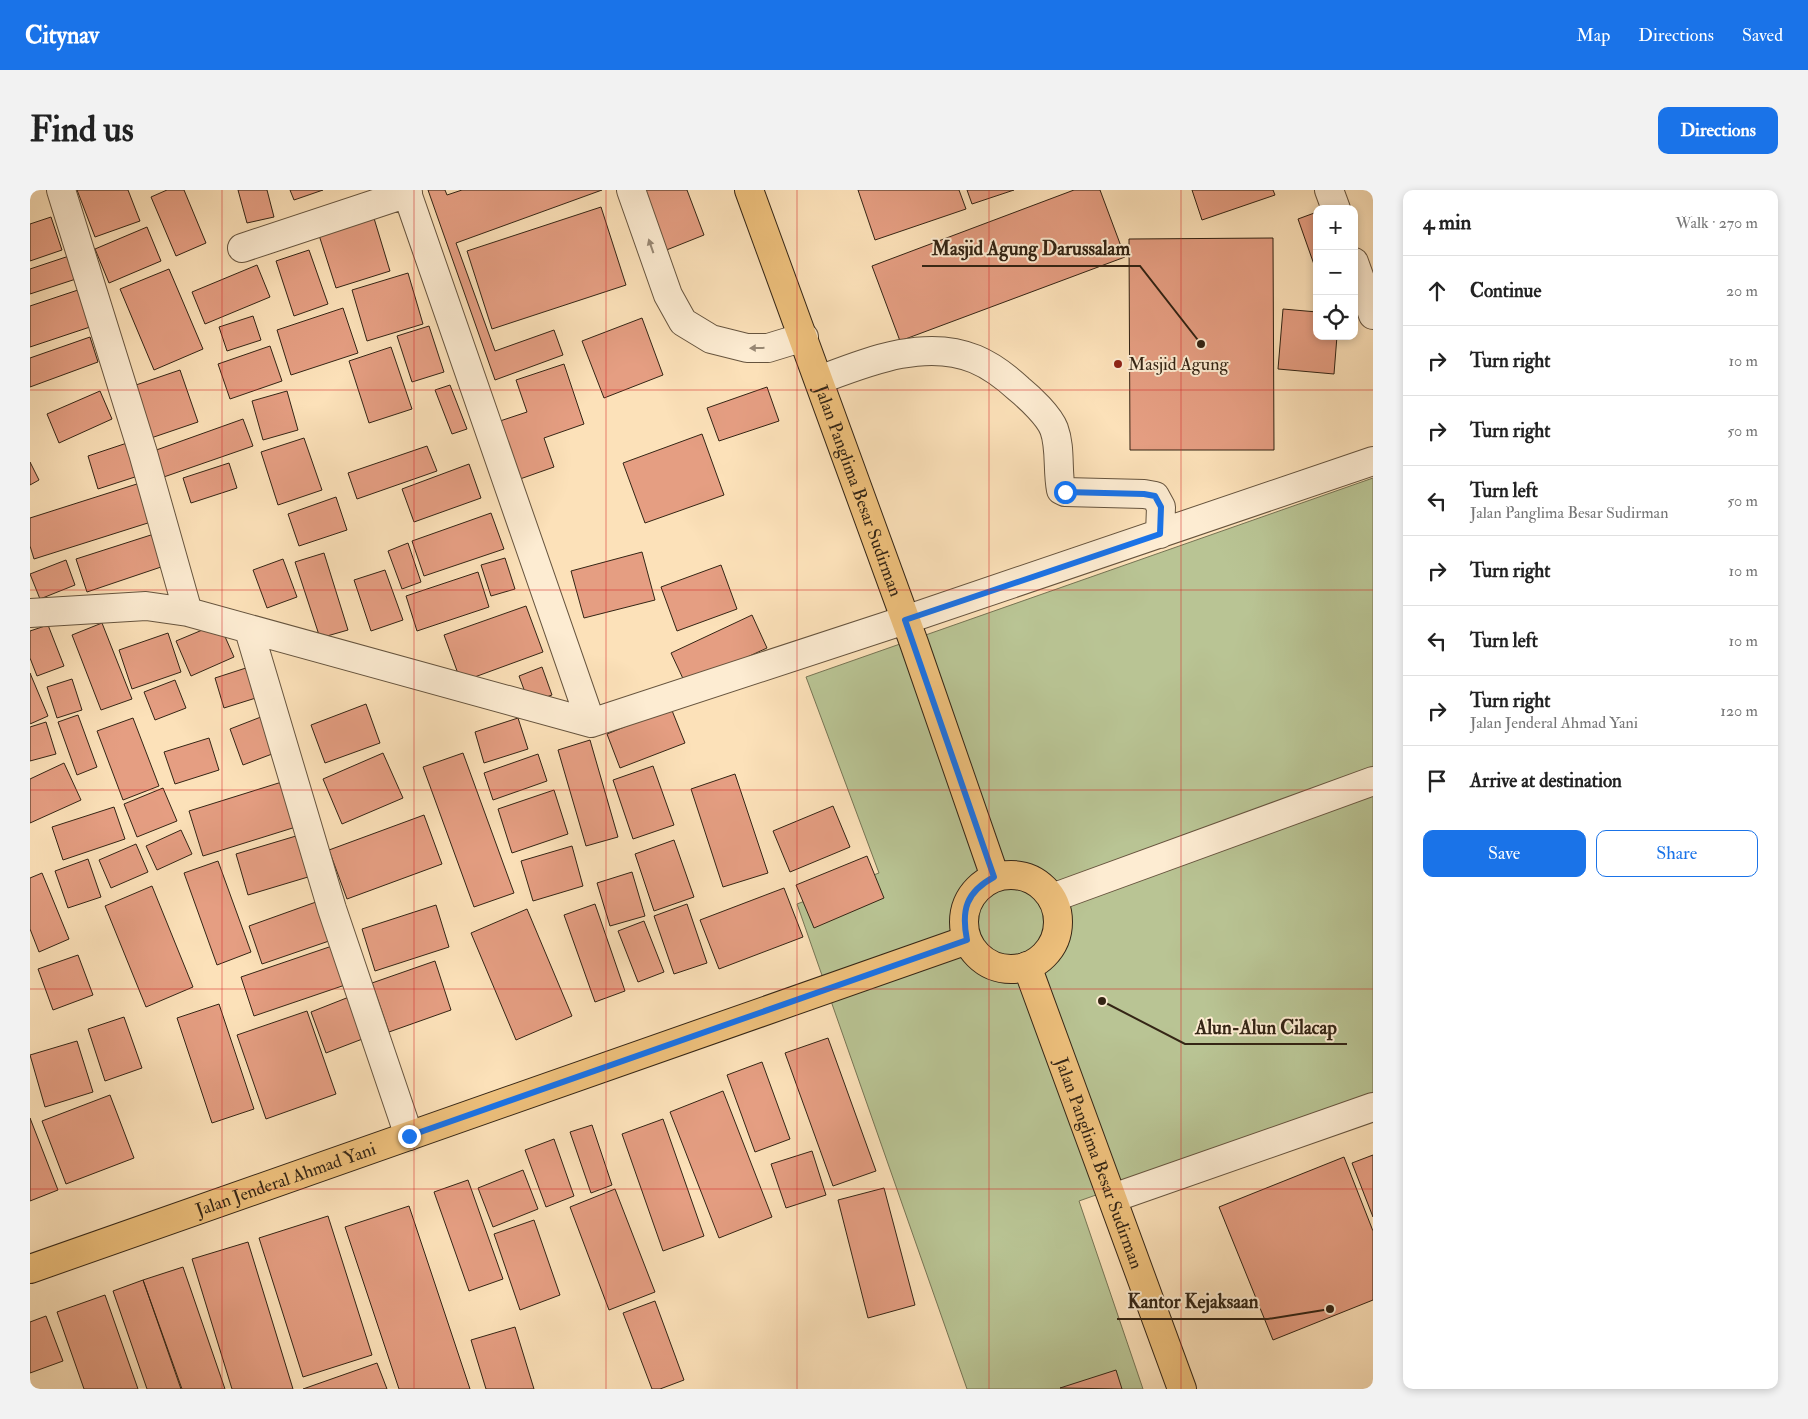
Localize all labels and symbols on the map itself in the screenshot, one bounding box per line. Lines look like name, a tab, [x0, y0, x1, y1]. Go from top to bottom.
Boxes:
callout: Masjid Agung Darussalam	[922, 232, 1140, 266]
text: Masjid Agung Darussalam	[931, 237, 1130, 262]
one-way arrow	[646, 238, 654, 253]
one-way arrow	[748, 344, 764, 352]
place label: Masjid Agung	[1128, 353, 1229, 376]
marker: Masjid Agung	[1112, 358, 1124, 370]
street label: Jalan Panglima Besar Sudirman	[809, 381, 907, 600]
route start	[1054, 481, 1077, 504]
callout: Alun-Alun Cilacap	[1185, 1010, 1347, 1044]
text: Alun-Alun Cilacap	[1194, 1016, 1337, 1041]
street label: Jalan Panglima Besar Sudirman	[1049, 1054, 1148, 1272]
route end	[398, 1125, 421, 1148]
street label: Jalan Jenderal Ahmad Yani	[192, 1137, 379, 1222]
callout: Kantor Kejaksaan	[1117, 1285, 1268, 1319]
text: Kantor Kejaksaan	[1127, 1290, 1259, 1314]

